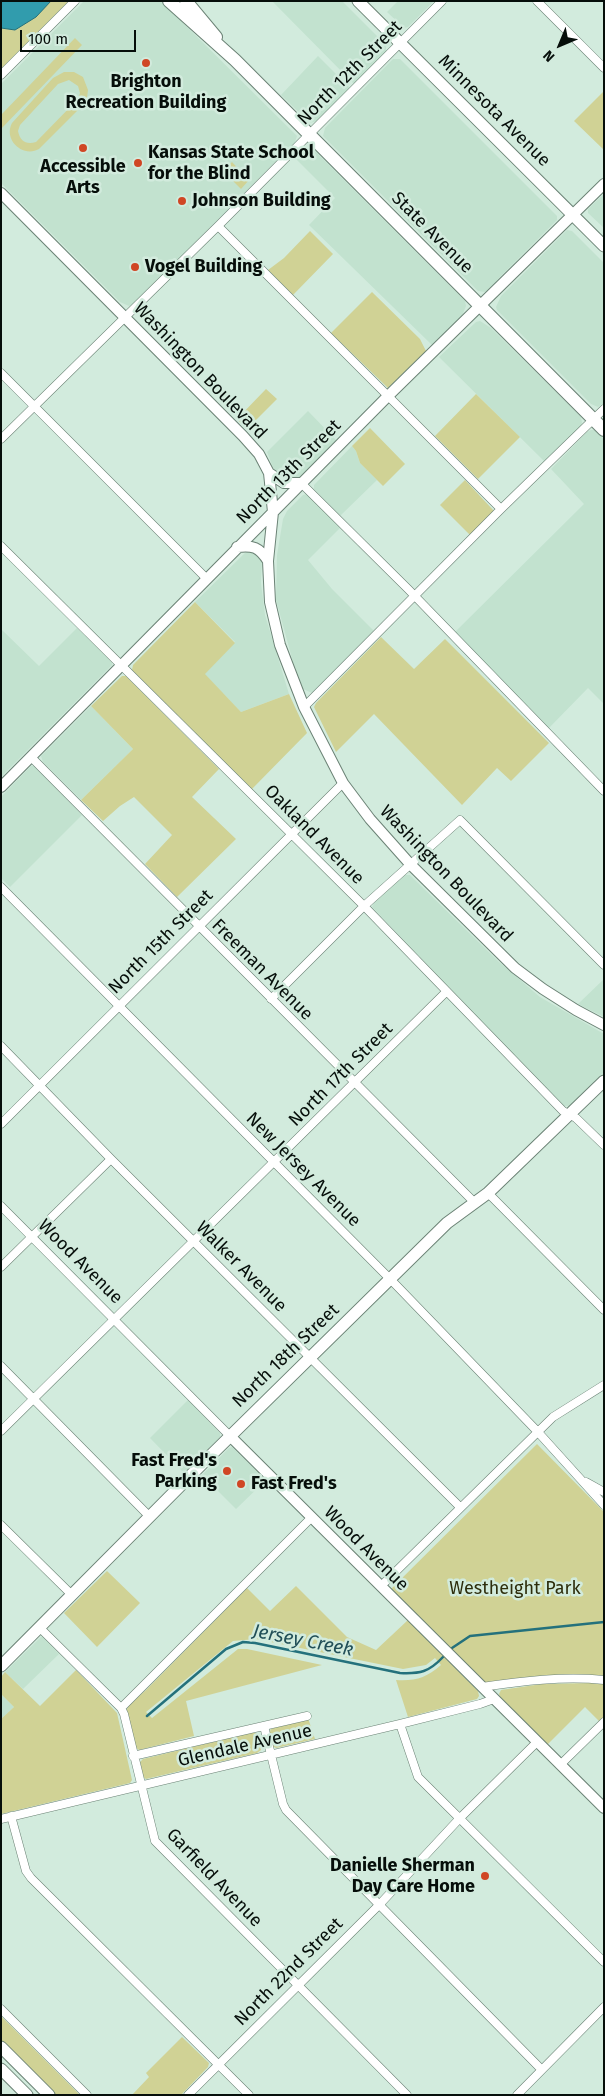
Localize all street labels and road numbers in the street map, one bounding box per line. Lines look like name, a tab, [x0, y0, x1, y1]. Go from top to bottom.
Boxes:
street label: North 12th Street	[293, 16, 407, 130]
street label: Minnesota Avenue	[433, 50, 555, 172]
street label: State Avenue	[387, 188, 477, 278]
street label: Washington Boulevard	[129, 298, 271, 444]
street label: North 13th Street	[232, 415, 346, 529]
street label: Oakland Avenue	[260, 781, 368, 889]
street label: Washington Boulevard	[375, 801, 517, 947]
street label: North 15th Street	[104, 885, 218, 999]
street label: Freeman Avenue	[207, 915, 317, 1025]
street label: North 17th Street	[285, 1019, 397, 1131]
street label: New Jersey Avenue	[241, 1108, 365, 1232]
street label: Wood Avenue	[33, 1215, 127, 1309]
street label: Walker Avenue	[191, 1217, 291, 1317]
street label: North 18th Street	[228, 1300, 344, 1412]
street label: Wood Avenue	[319, 1502, 413, 1596]
street label: Glendale Avenue	[176, 1720, 314, 1772]
street label: Garfield Avenue	[162, 1824, 266, 1932]
street label: North 22nd Street	[230, 1913, 348, 2031]

